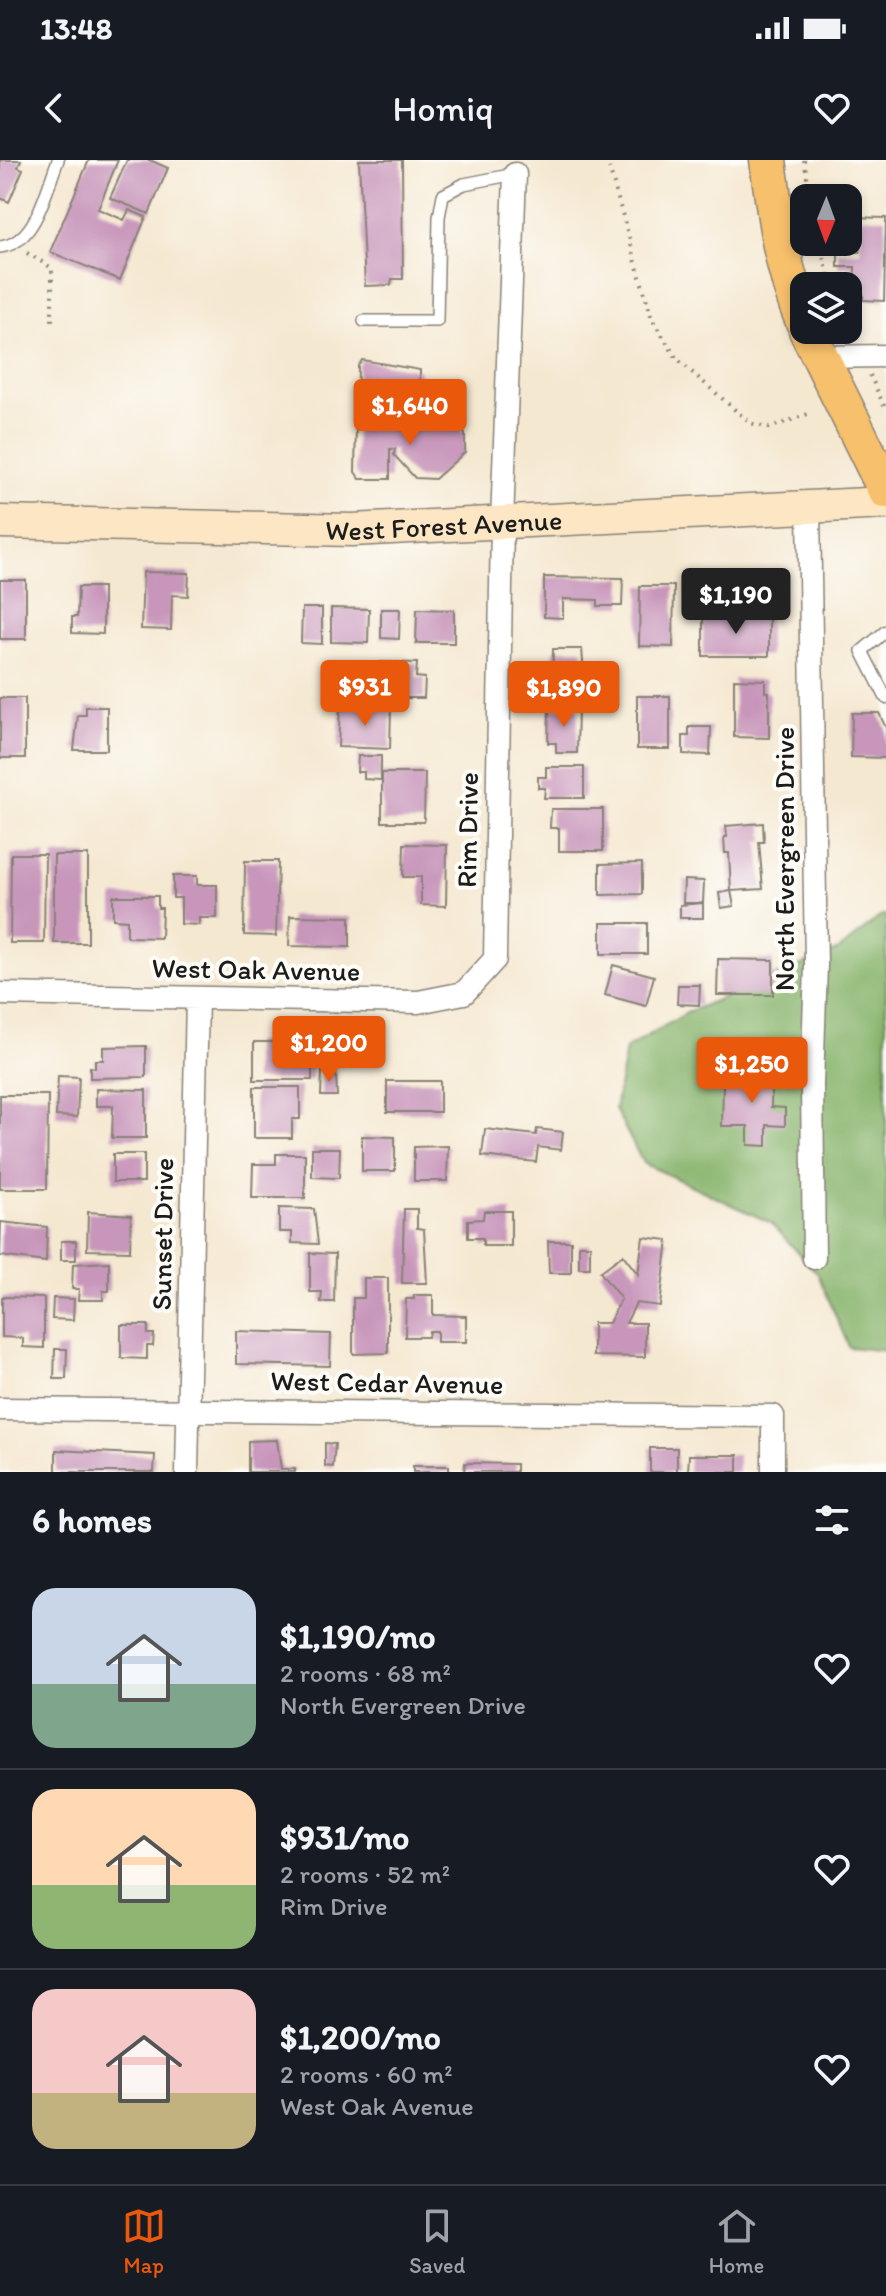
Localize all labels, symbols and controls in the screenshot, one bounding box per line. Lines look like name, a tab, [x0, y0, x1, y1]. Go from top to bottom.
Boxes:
text: 13:48	[40, 10, 112, 47]
icon: back	[32, 86, 76, 130]
icon: heart	[810, 86, 854, 130]
text: Homiq	[392, 87, 494, 130]
north arrow	[790, 184, 862, 256]
map controls	[790, 184, 862, 344]
button: layers	[790, 272, 862, 344]
pin: $1,640	[345, 379, 475, 447]
text: $1,640	[372, 389, 448, 421]
street label: West Forest Avenue	[325, 502, 563, 547]
pin: $1,190	[671, 568, 801, 636]
text: $1,190	[699, 578, 773, 610]
pin: $931	[318, 660, 412, 728]
pin: $1,890	[499, 661, 629, 729]
text: $931	[338, 670, 392, 702]
text: $1,890	[526, 671, 602, 703]
street label: North Evergreen Drive	[767, 727, 801, 991]
street label: Rim Drive	[449, 772, 485, 888]
street label: West Oak Avenue	[151, 950, 361, 988]
pin: $1,200	[264, 1016, 394, 1084]
text: $1,200	[290, 1026, 368, 1058]
pin: $1,250	[687, 1037, 817, 1105]
text: $1,250	[715, 1047, 789, 1079]
street label: Sunset Drive	[144, 1157, 180, 1311]
street label: West Cedar Avenue	[270, 1363, 504, 1401]
icon: filters	[810, 1498, 854, 1542]
text: 6 homes	[32, 1500, 152, 1541]
text: $1,190/mo	[280, 1616, 436, 1657]
icon: home	[96, 1620, 192, 1716]
icon: heart	[810, 1646, 854, 1690]
text: 2 rooms · 68 m²	[280, 1657, 451, 1689]
text: North Evergreen Drive	[280, 1689, 526, 1721]
text: $931/mo	[280, 1817, 409, 1858]
icon: home	[96, 1821, 192, 1917]
icon: heart	[810, 1847, 854, 1891]
text: 2 rooms · 52 m²	[280, 1858, 450, 1890]
text: Rim Drive	[280, 1890, 388, 1922]
text: $1,200/mo	[280, 2017, 441, 2058]
icon: home	[96, 2021, 192, 2117]
icon: heart	[810, 2047, 854, 2091]
text: 2 rooms · 60 m²	[280, 2058, 453, 2090]
text: West Oak Avenue	[280, 2090, 474, 2122]
tab: Map	[122, 2204, 166, 2279]
tab: Saved	[409, 2204, 465, 2279]
tab: Home	[709, 2204, 764, 2279]

